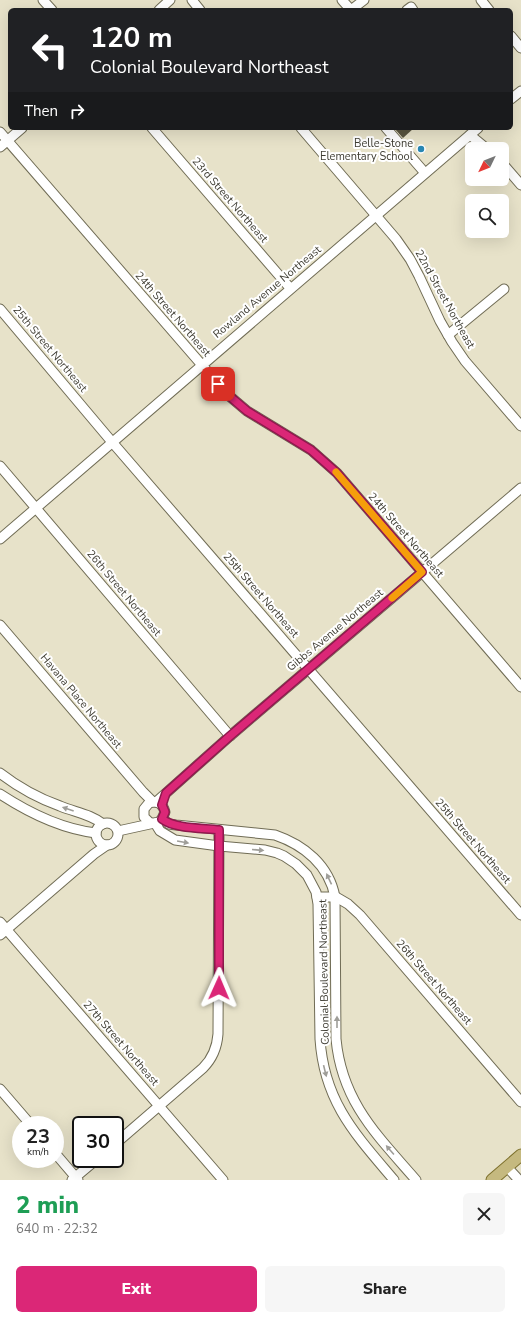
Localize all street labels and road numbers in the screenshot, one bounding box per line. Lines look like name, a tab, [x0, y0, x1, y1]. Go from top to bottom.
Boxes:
street label: 23rd Street Northeast	[189, 154, 271, 246]
street label: Rowland Avenue Northeast	[210, 242, 324, 342]
street label: 22nd Street Northeast	[412, 247, 479, 351]
street label: 24th Street Northeast	[132, 268, 214, 360]
street label: 25th Street Northeast	[9, 303, 91, 395]
street label: 24th Street Northeast	[365, 489, 447, 581]
street label: 26th Street Northeast	[83, 547, 165, 639]
street label: 25th Street Northeast	[220, 549, 302, 641]
street label: Gibbs Avenue Northeast	[284, 585, 386, 675]
street label: Havana Place Northeast	[37, 650, 125, 752]
street label: 25th Street Northeast	[432, 795, 514, 887]
street label: Colonial Boulevard Northeast	[315, 899, 333, 1045]
street label: 26th Street Northeast	[393, 936, 475, 1028]
street label: 27th Street Northeast	[80, 997, 162, 1089]

